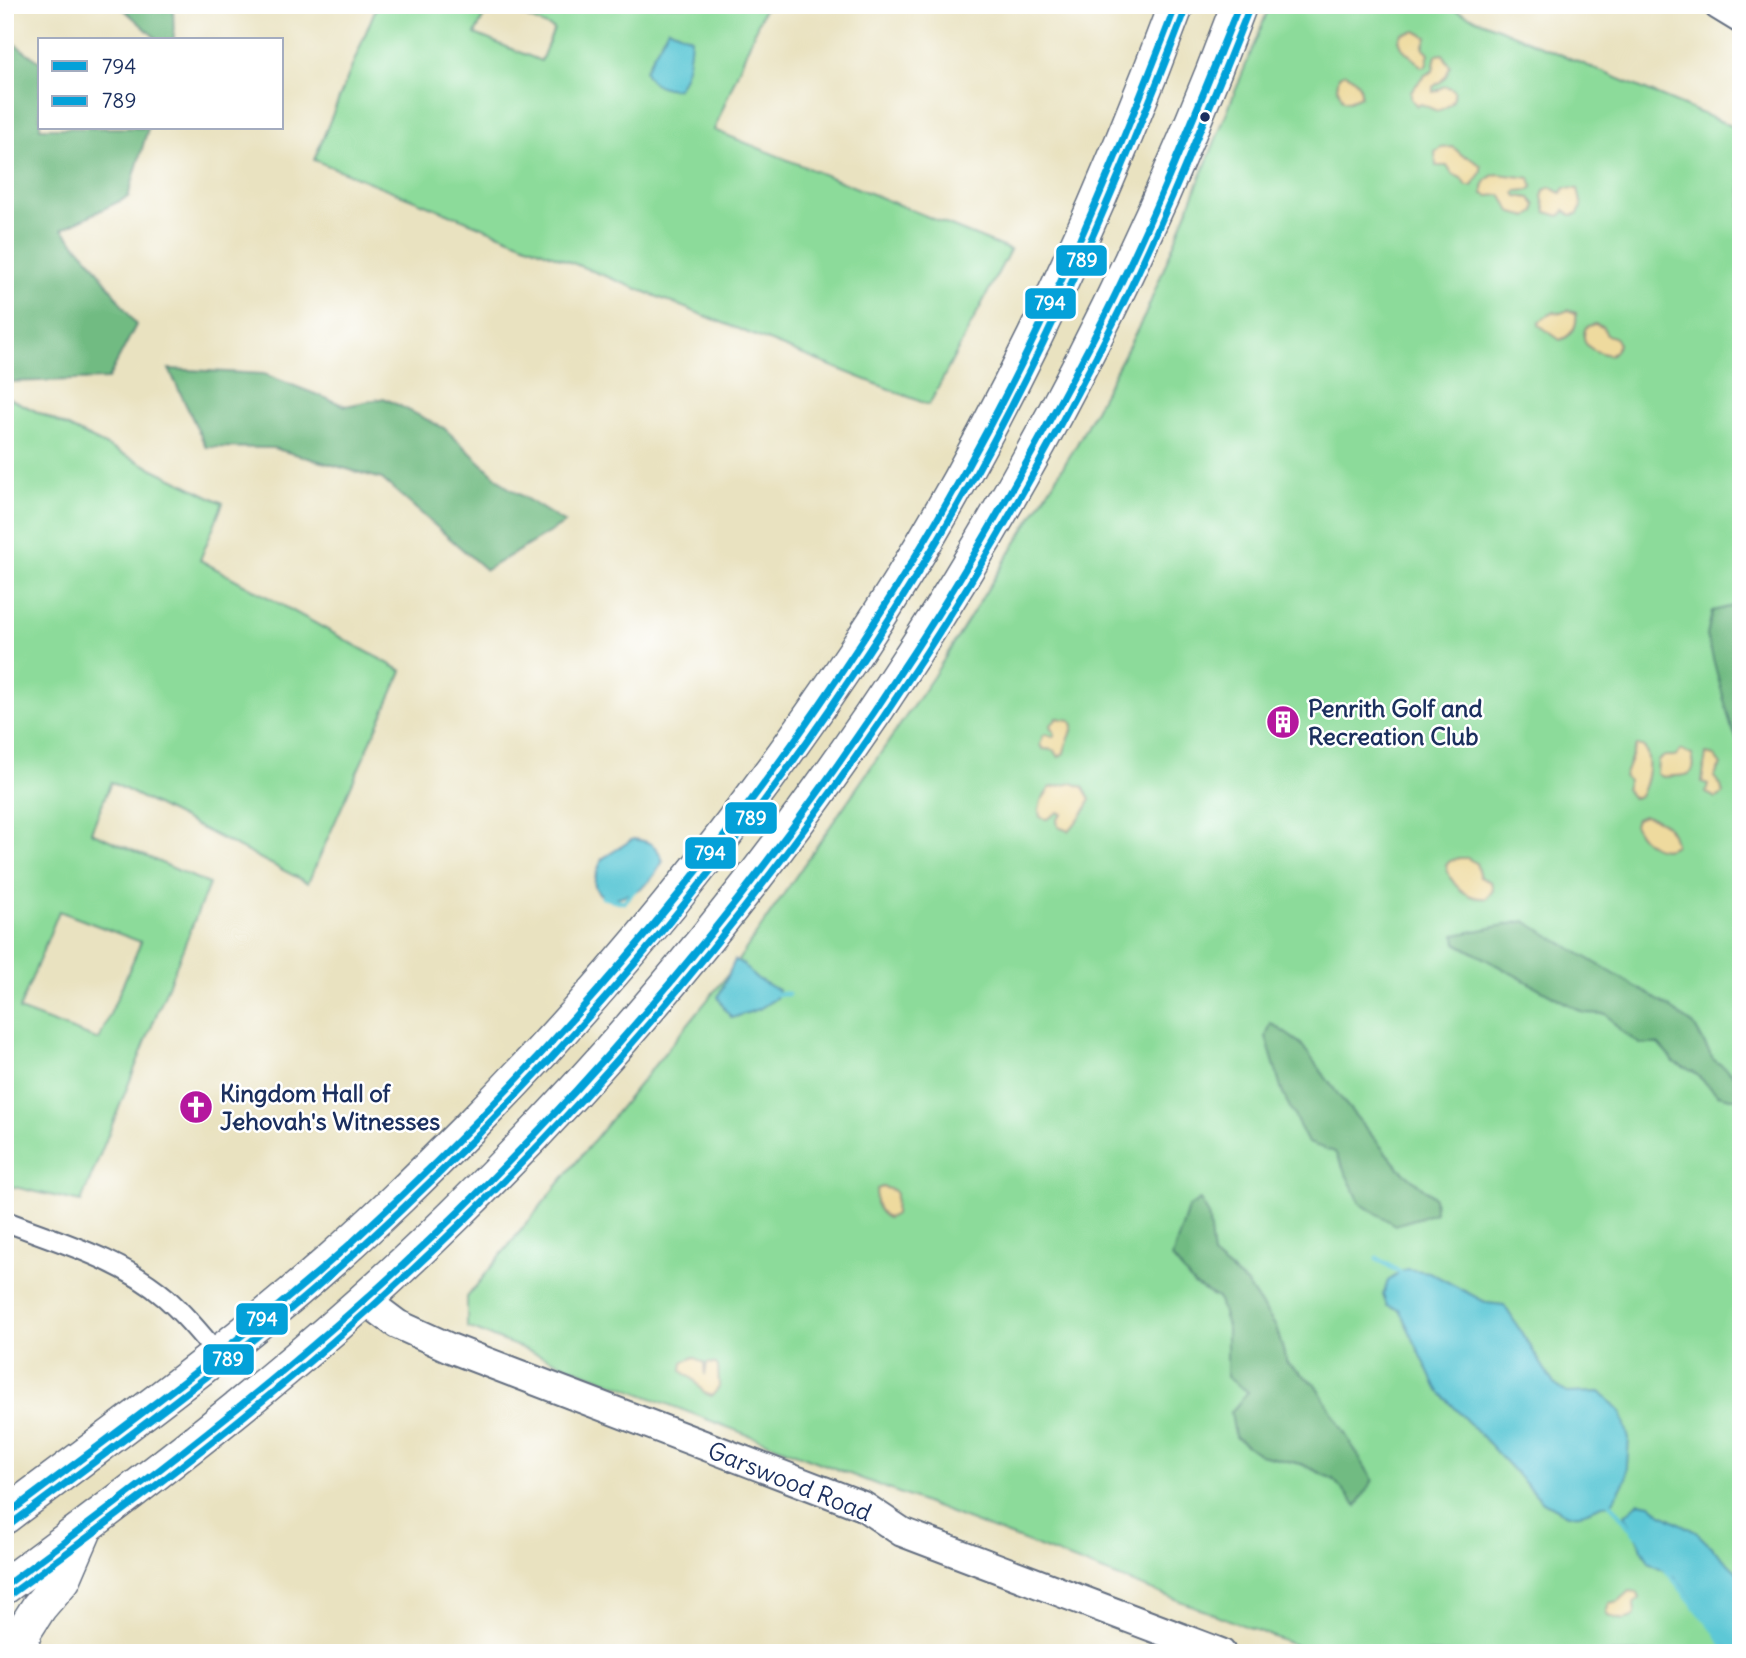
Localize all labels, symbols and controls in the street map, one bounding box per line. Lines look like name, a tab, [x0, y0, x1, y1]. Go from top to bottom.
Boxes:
legend	[38, 38, 284, 130]
text: 794	[102, 53, 137, 80]
text: 789	[102, 87, 136, 114]
unlabelled marker	[1198, 110, 1212, 124]
line badge: 789	[1055, 244, 1108, 277]
text: 789	[1066, 248, 1098, 272]
line badge: 794	[1024, 287, 1077, 320]
text: 794	[1034, 291, 1066, 315]
place label: Penrith Golf and Recreation Club	[1308, 693, 1483, 751]
building icon: Penrith Golf and Recreation Club	[1264, 703, 1302, 741]
line badge: 789	[724, 801, 778, 835]
text: 789	[735, 806, 767, 830]
line badge: 794	[684, 836, 737, 870]
text: 794	[694, 841, 726, 865]
place label: Kingdom Hall of Jehovah's Witnesses	[220, 1078, 440, 1136]
church icon: Kingdom Hall of Jehovah's Witnesses	[177, 1088, 215, 1126]
line badge: 794	[235, 1302, 289, 1336]
text: 794	[246, 1307, 278, 1331]
line badge: 789	[202, 1343, 255, 1376]
text: 789	[212, 1347, 244, 1371]
street label: Garswood Road	[704, 1435, 876, 1527]

